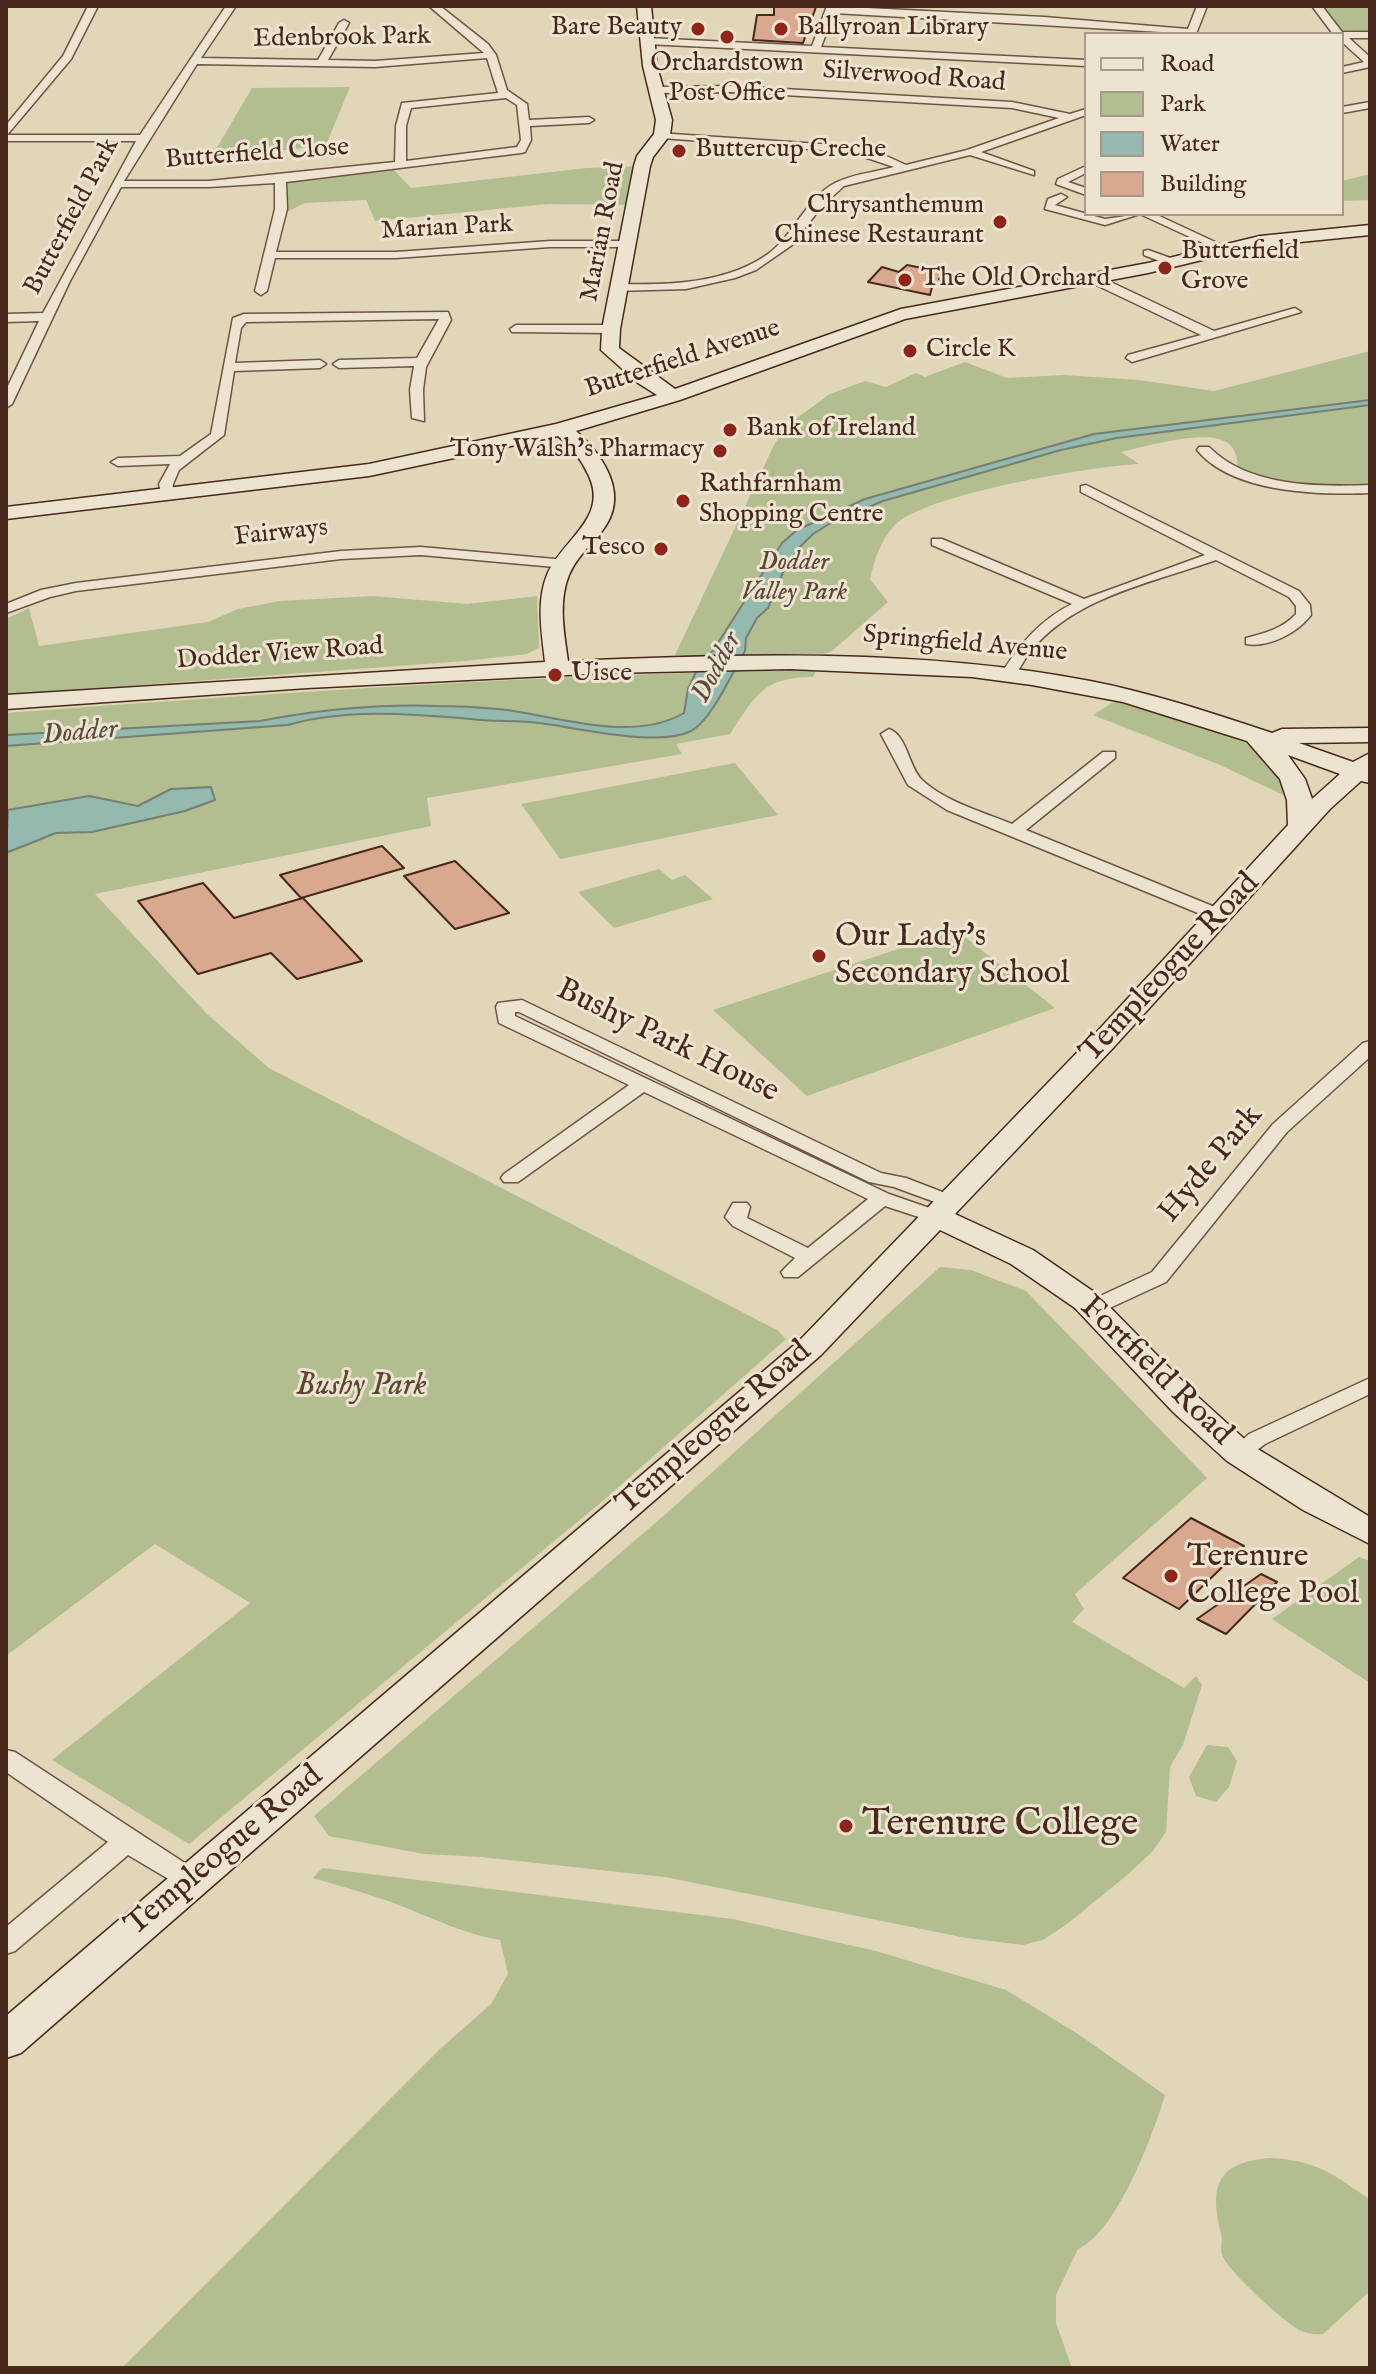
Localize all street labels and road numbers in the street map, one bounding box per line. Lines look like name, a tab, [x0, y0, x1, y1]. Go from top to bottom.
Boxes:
street label: Edenbrook Park	[253, 22, 431, 56]
street label: Silverwood Road	[822, 56, 1006, 100]
street label: Butterfield Park	[19, 133, 127, 301]
street label: Butterfield Close	[164, 133, 350, 177]
street label: Marian Road	[575, 159, 633, 305]
street label: Marian Park	[380, 210, 514, 248]
street label: Butterfield Avenue	[582, 314, 784, 406]
street label: Fairways	[233, 514, 329, 554]
street label: Springfield Avenue	[862, 621, 1068, 669]
street label: Dodder View Road	[176, 632, 384, 678]
street label: Templeogue Road	[1073, 866, 1269, 1072]
street label: Bushy Park House	[549, 972, 785, 1112]
street label: Hyde Park	[1152, 1098, 1272, 1232]
street label: Fortfield Road	[1070, 1289, 1240, 1455]
street label: Templeogue Road	[610, 1334, 820, 1524]
street label: Templeogue Road	[119, 1758, 331, 1946]

